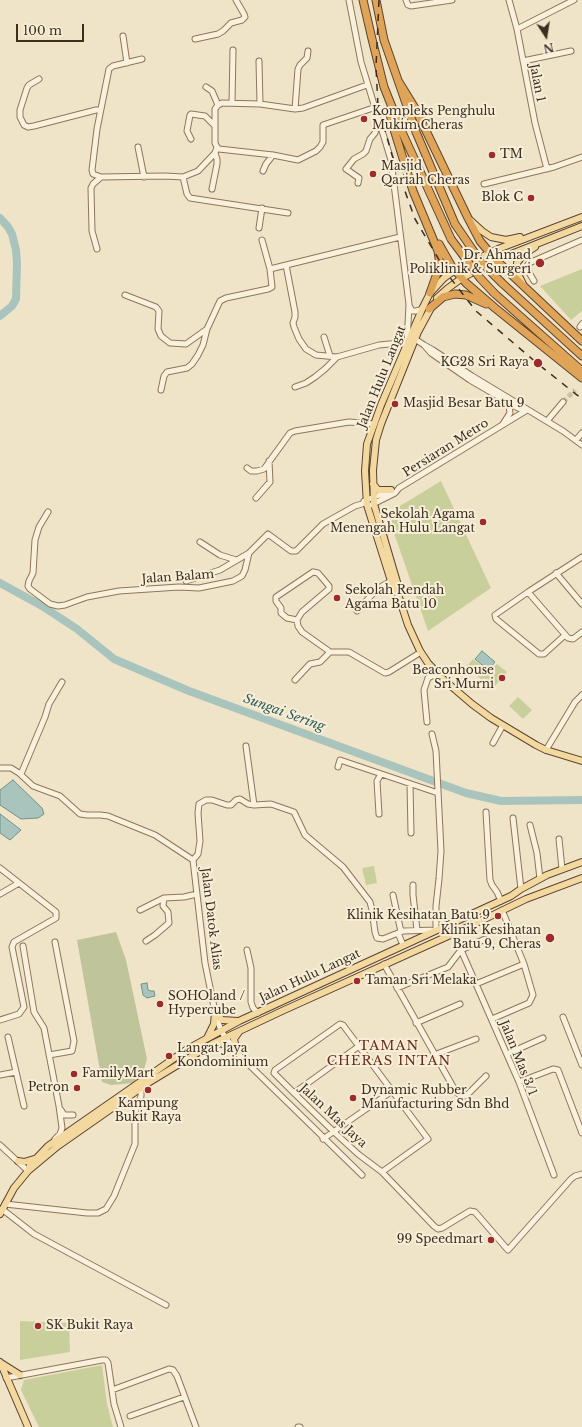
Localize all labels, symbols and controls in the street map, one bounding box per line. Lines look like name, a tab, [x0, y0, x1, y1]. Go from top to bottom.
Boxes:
scale bar	[18, 16, 86, 42]
north arrow	[526, 16, 566, 56]
text: 100 m	[23, 23, 62, 38]
text: N	[542, 40, 555, 56]
street label: Jalan 1	[526, 63, 548, 103]
place label: Kompleks Penghulu Mukim Cheras	[372, 105, 495, 133]
marker: Kompleks Penghulu Mukim Cheras	[359, 114, 369, 124]
place label: TM	[500, 148, 523, 162]
marker: TM	[487, 150, 497, 160]
place label: Masjid Qariah Cheras	[381, 160, 470, 188]
marker: Masjid Qariah Cheras	[368, 169, 378, 179]
place label: Blok C	[482, 191, 523, 205]
marker: Blok C	[526, 193, 536, 203]
place label: Dr. Ahmad Poliklinik & Surgeri	[409, 249, 531, 277]
marker: Dr. Ahmad Poliklinik & Surgeri	[534, 257, 546, 269]
street label: Jalan Hulu Langat	[355, 324, 409, 430]
place label: KG28 Sri Raya	[441, 356, 529, 370]
marker: KG28 Sri Raya	[532, 357, 544, 369]
place label: Masjid Besar Batu 9	[403, 397, 524, 411]
marker: Masjid Besar Batu 9	[390, 399, 400, 409]
street label: Persiaran Metro	[400, 416, 492, 480]
place label: Sekolah Agama Menengah Hulu Langat	[330, 508, 475, 536]
marker: Sekolah Agama Menengah Hulu Langat	[478, 517, 488, 527]
street label: Jalan Balam	[141, 567, 215, 587]
place label: Sekolah Rendah Agama Batu 10	[345, 584, 444, 612]
marker: Sekolah Rendah Agama Batu 10	[332, 593, 342, 603]
place label: Beaconhouse Sri Murni	[412, 664, 494, 692]
marker: Beaconhouse Sri Murni	[497, 673, 507, 683]
water label: Sungai Sering	[241, 691, 327, 735]
street label: Jalan Datok Alias	[198, 867, 224, 971]
place label: Klinik Kesihatan Batu 9	[347, 909, 490, 923]
marker: Klinik Kesihatan Batu 9	[493, 911, 503, 921]
place label: Klinik Kesihatan Batu 9, Cheras	[441, 924, 541, 952]
marker: Klinik Kesihatan Batu 9, Cheras	[544, 932, 556, 944]
street label: Jalan Hulu Langat	[257, 946, 363, 1006]
place label: Taman Sri Melaka	[365, 974, 477, 988]
marker: Taman Sri Melaka	[352, 976, 362, 986]
place label: SOHOland / Hypercube	[168, 990, 245, 1018]
marker: SOHOland / Hypercube	[155, 999, 165, 1009]
street label: Jalan Mas 3/1	[496, 1018, 540, 1098]
district label: TAMAN CHERAS INTAN	[327, 1038, 451, 1069]
place label: Langat Jaya Kondominium	[177, 1042, 268, 1070]
marker: Langat Jaya Kondominium	[164, 1051, 174, 1061]
place label: FamilyMart	[82, 1067, 154, 1081]
marker: FamilyMart	[69, 1069, 79, 1079]
place label: Petron	[28, 1081, 69, 1095]
street label: Jalan Mas Jaya	[296, 1081, 370, 1151]
marker: Petron	[72, 1083, 82, 1093]
place label: Dynamic Rubber Manufacturing Sdn Bhd	[361, 1084, 509, 1112]
marker: Kampung Bukit Raya	[143, 1085, 153, 1095]
marker: Dynamic Rubber Manufacturing Sdn Bhd	[348, 1093, 358, 1103]
place label: Kampung Bukit Raya	[115, 1097, 181, 1125]
place label: 99 Speedmart	[397, 1233, 483, 1247]
marker: 99 Speedmart	[486, 1235, 496, 1245]
place label: SK Bukit Raya	[46, 1319, 133, 1333]
marker: SK Bukit Raya	[33, 1321, 43, 1331]

